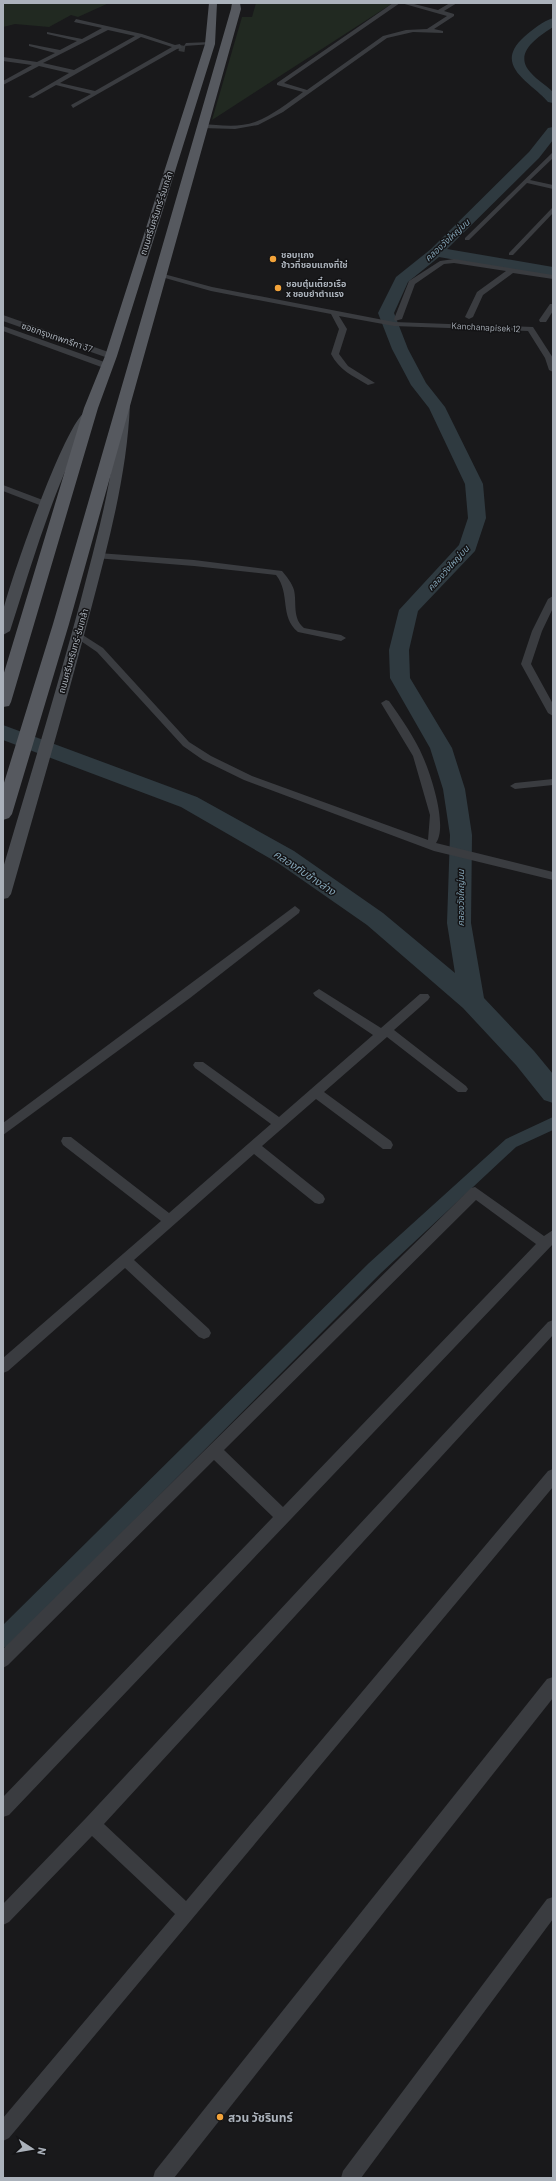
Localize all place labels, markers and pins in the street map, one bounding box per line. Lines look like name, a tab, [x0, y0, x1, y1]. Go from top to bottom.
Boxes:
place label: ชอบแกง ข้าวที่ชอบแกงที่ใช่	[281, 249, 348, 270]
marker: ชอบแกง ข้าวที่ชอบแกงที่ใช่	[268, 254, 278, 264]
place label: ชอบตุ๋นเตี๋ยวเรือ x ชอบยำตำแรง	[286, 276, 346, 299]
marker: ชอบตุ๋นเตี๋ยวเรือ x ชอบยำตำแรง	[273, 283, 283, 293]
place label: สวน วัชรินทร์	[228, 2110, 293, 2124]
marker: สวน วัชรินทร์	[215, 2112, 225, 2122]

